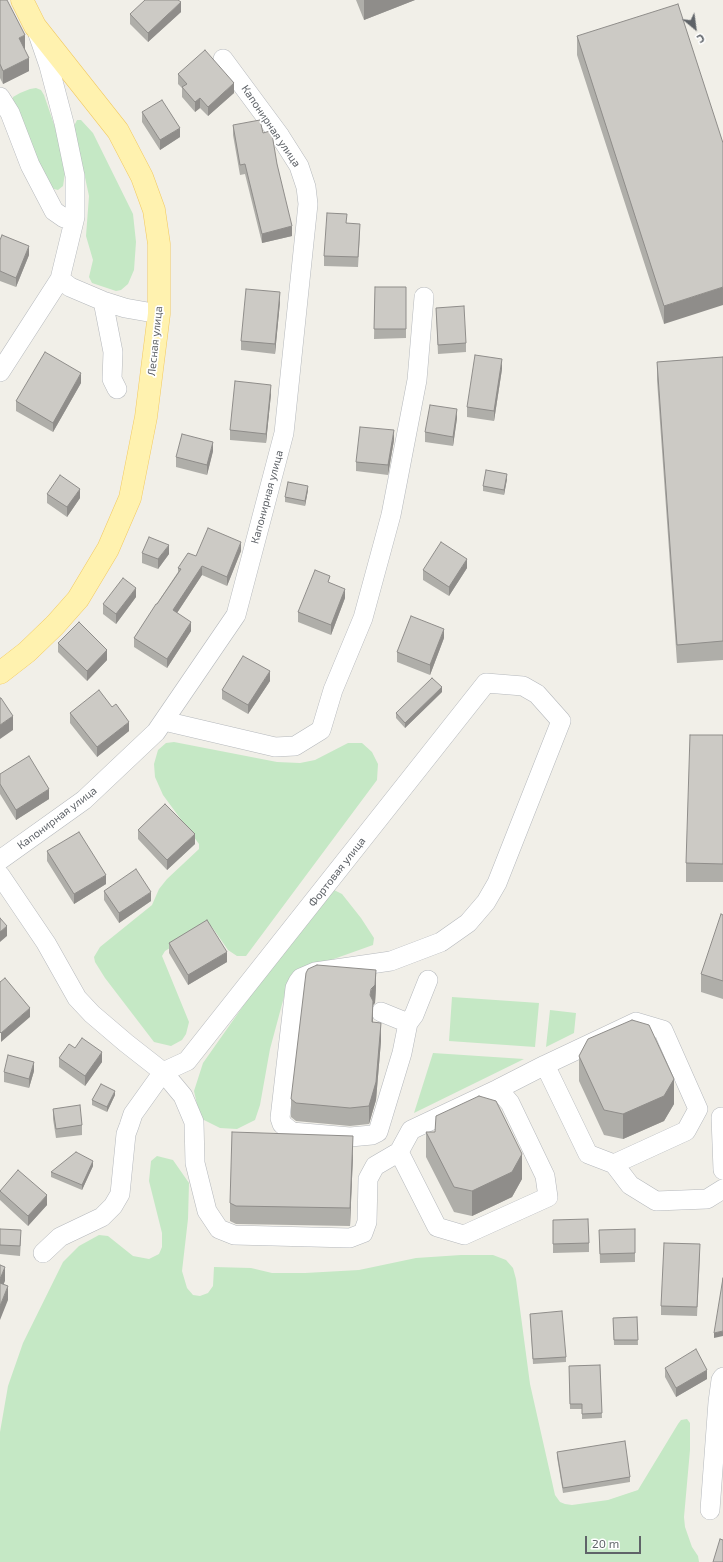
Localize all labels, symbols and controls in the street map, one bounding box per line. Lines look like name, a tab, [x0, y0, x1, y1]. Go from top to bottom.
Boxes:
north arrow	[675, 8, 715, 48]
text: С	[695, 32, 707, 46]
street label: Капонирная улица	[239, 82, 303, 170]
street label: Лесная улица	[145, 305, 165, 377]
street label: Капонирная улица	[248, 449, 286, 545]
street label: Капонирная улица	[15, 784, 99, 852]
street label: Фортовая улица	[306, 835, 368, 909]
scale bar	[587, 1528, 643, 1554]
text: 20 m	[592, 1536, 619, 1550]

